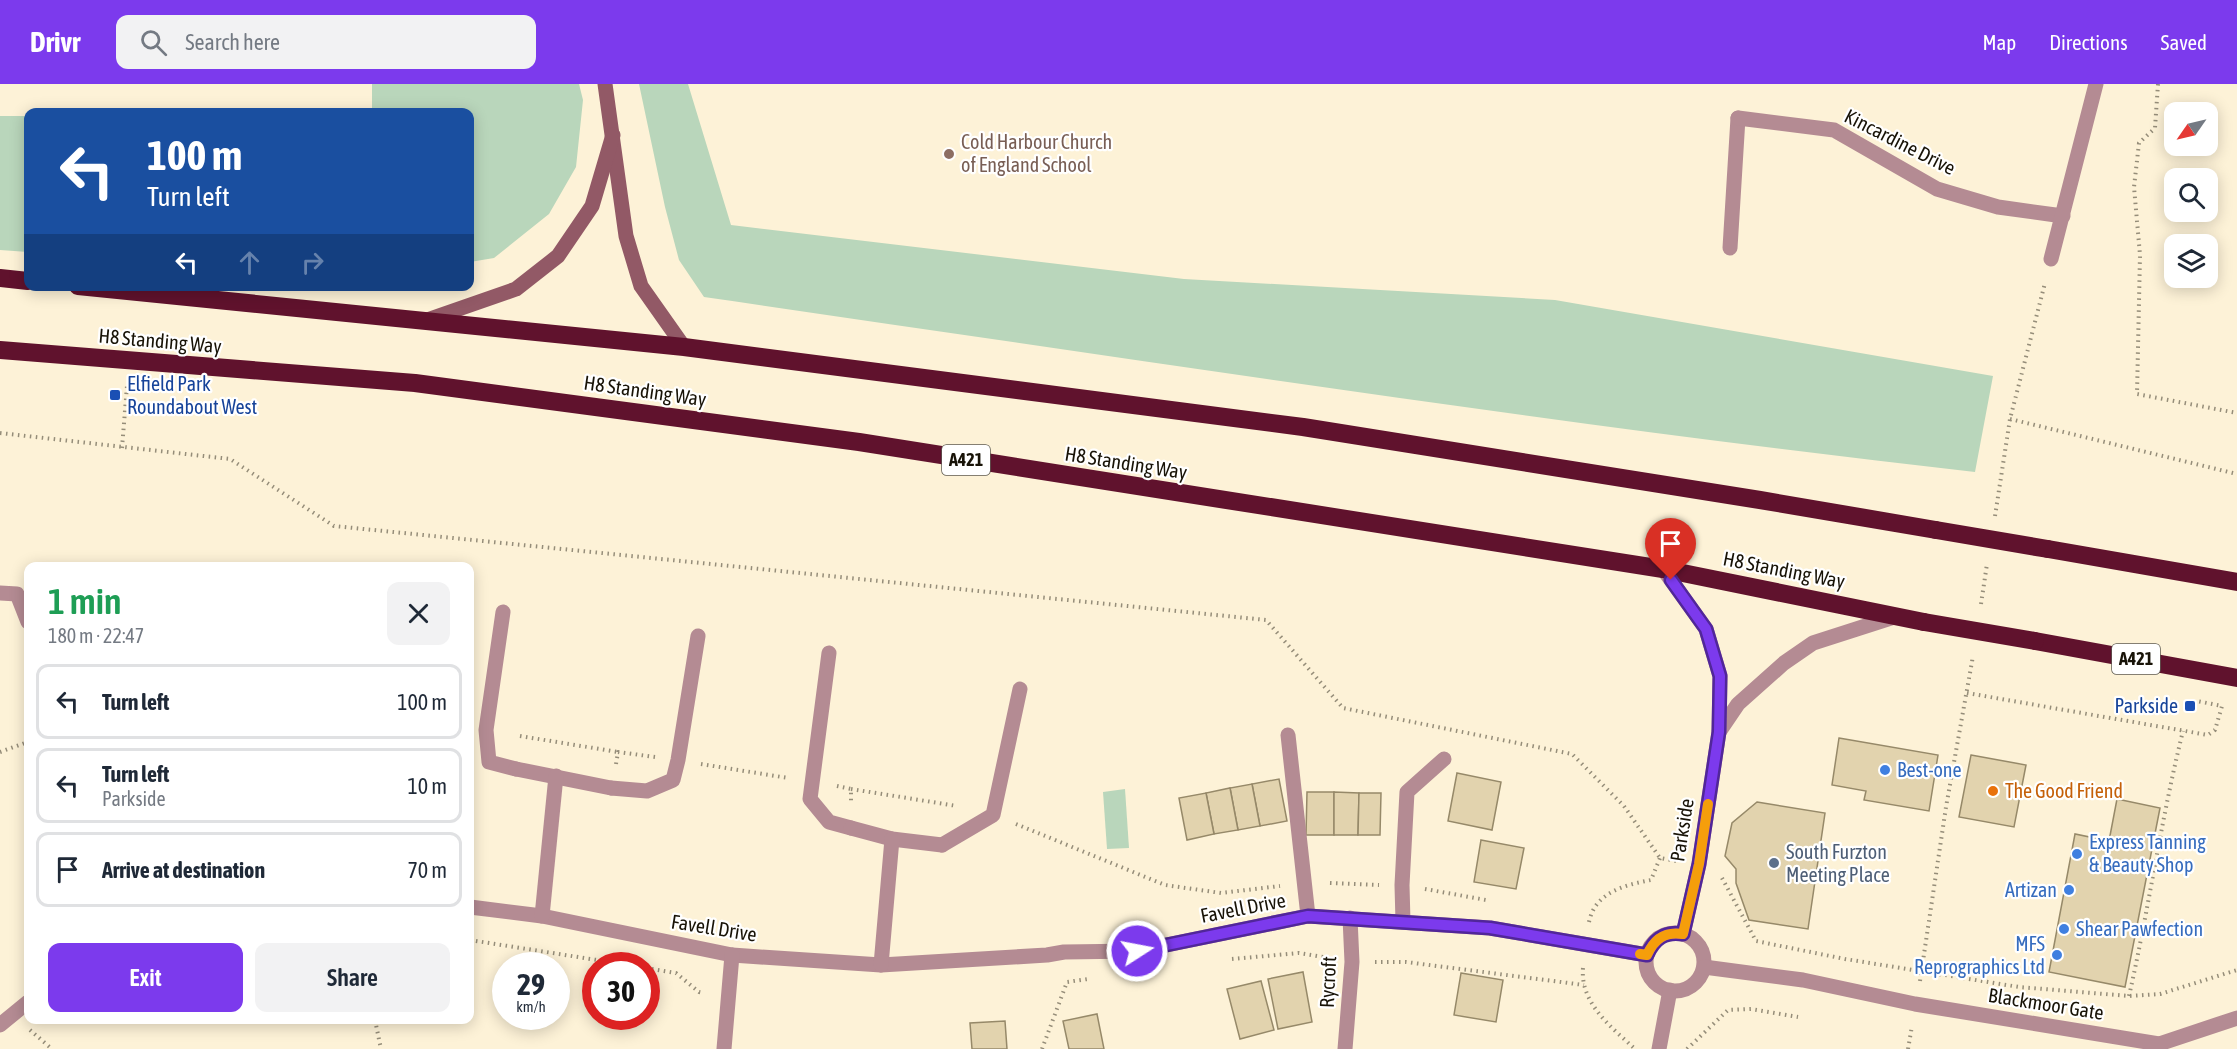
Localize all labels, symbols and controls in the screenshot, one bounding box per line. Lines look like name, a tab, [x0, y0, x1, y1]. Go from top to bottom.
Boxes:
search box	[116, 15, 536, 69]
text: Drivr	[30, 26, 80, 58]
icon: search	[137, 26, 170, 59]
text: Search here	[185, 29, 280, 55]
text: Map	[1982, 30, 2016, 54]
text: Directions	[2049, 30, 2128, 54]
text: Saved	[2161, 30, 2207, 54]
north arrow	[2164, 102, 2218, 156]
map controls	[2164, 102, 2218, 288]
street label: Kincardine Drive	[1841, 104, 1959, 179]
place label: Cold Harbour Church of England School	[961, 130, 1112, 176]
text: 100 m	[147, 131, 242, 179]
icon: left	[48, 132, 126, 210]
marker: Cold Harbour Church of England School	[942, 147, 956, 161]
button: search	[2164, 168, 2218, 222]
text: Turn left	[147, 181, 230, 212]
button: layers	[2164, 234, 2218, 288]
icon: left	[170, 246, 203, 279]
icon: ahead	[233, 246, 266, 279]
icon: right	[296, 246, 329, 279]
street label: H8 Standing Way	[98, 324, 223, 357]
street label: H8 Standing Way	[582, 371, 708, 410]
place label: Elfield Park Roundabout West	[127, 372, 258, 418]
marker: Elfield Park Roundabout West	[108, 388, 122, 402]
street label: H8 Standing Way	[1063, 441, 1189, 484]
road number: A421	[942, 445, 990, 475]
pin	[1645, 518, 1696, 580]
icon: arrive	[1654, 527, 1687, 560]
street label: H8 Standing Way	[1721, 546, 1847, 593]
text: 1 min	[48, 580, 122, 622]
button: close	[387, 582, 450, 645]
text: 180 m · 22:47	[48, 624, 144, 647]
road number: A421	[2112, 644, 2160, 674]
icon: left	[51, 685, 84, 718]
text: Turn left	[102, 689, 169, 715]
text: 100 m	[397, 689, 447, 715]
place label: Parkside	[2114, 694, 2178, 717]
marker: Parkside	[2183, 699, 2197, 713]
place label: Best-one	[1897, 758, 1962, 781]
text: Turn left	[102, 761, 169, 787]
marker: Best-one	[1878, 763, 1892, 777]
icon: left	[51, 769, 84, 802]
text: 10 m	[407, 773, 447, 799]
place label: The Good Friend	[2005, 779, 2123, 802]
marker: The Good Friend	[1986, 784, 2000, 798]
text: Parkside	[102, 787, 166, 810]
street label: Parkside	[1665, 797, 1698, 863]
place label: Express Tanning & Beauty Shop	[2089, 830, 2206, 876]
place label: South Furzton Meeting Place	[1786, 840, 1890, 886]
marker: Express Tanning & Beauty Shop	[2070, 847, 2084, 861]
icon: arrive	[51, 853, 84, 886]
marker: South Furzton Meeting Place	[1767, 856, 1781, 870]
text: Arrive at destination	[102, 857, 265, 883]
text: 70 m	[407, 857, 447, 883]
place label: Artizan	[2005, 878, 2057, 901]
marker: Artizan	[2062, 883, 2076, 897]
street label: Favell Drive	[1198, 888, 1287, 927]
street label: Favell Drive	[670, 909, 758, 946]
place label: Shear Pawfection	[2076, 917, 2203, 940]
position arrow	[1105, 919, 1169, 983]
marker: Shear Pawfection	[2057, 922, 2071, 936]
place label: MFS Reprographics Ltd	[1914, 932, 2045, 978]
button: Exit	[48, 943, 243, 1012]
button: Share	[255, 943, 450, 1012]
marker: MFS Reprographics Ltd	[2050, 948, 2064, 962]
speed limit sign: 30	[582, 952, 660, 1030]
street label: Rycroft	[1315, 955, 1340, 1009]
text: 29	[517, 967, 545, 1001]
street label: Blackmoor Gate	[1987, 983, 2105, 1024]
text: km/h	[516, 998, 546, 1015]

